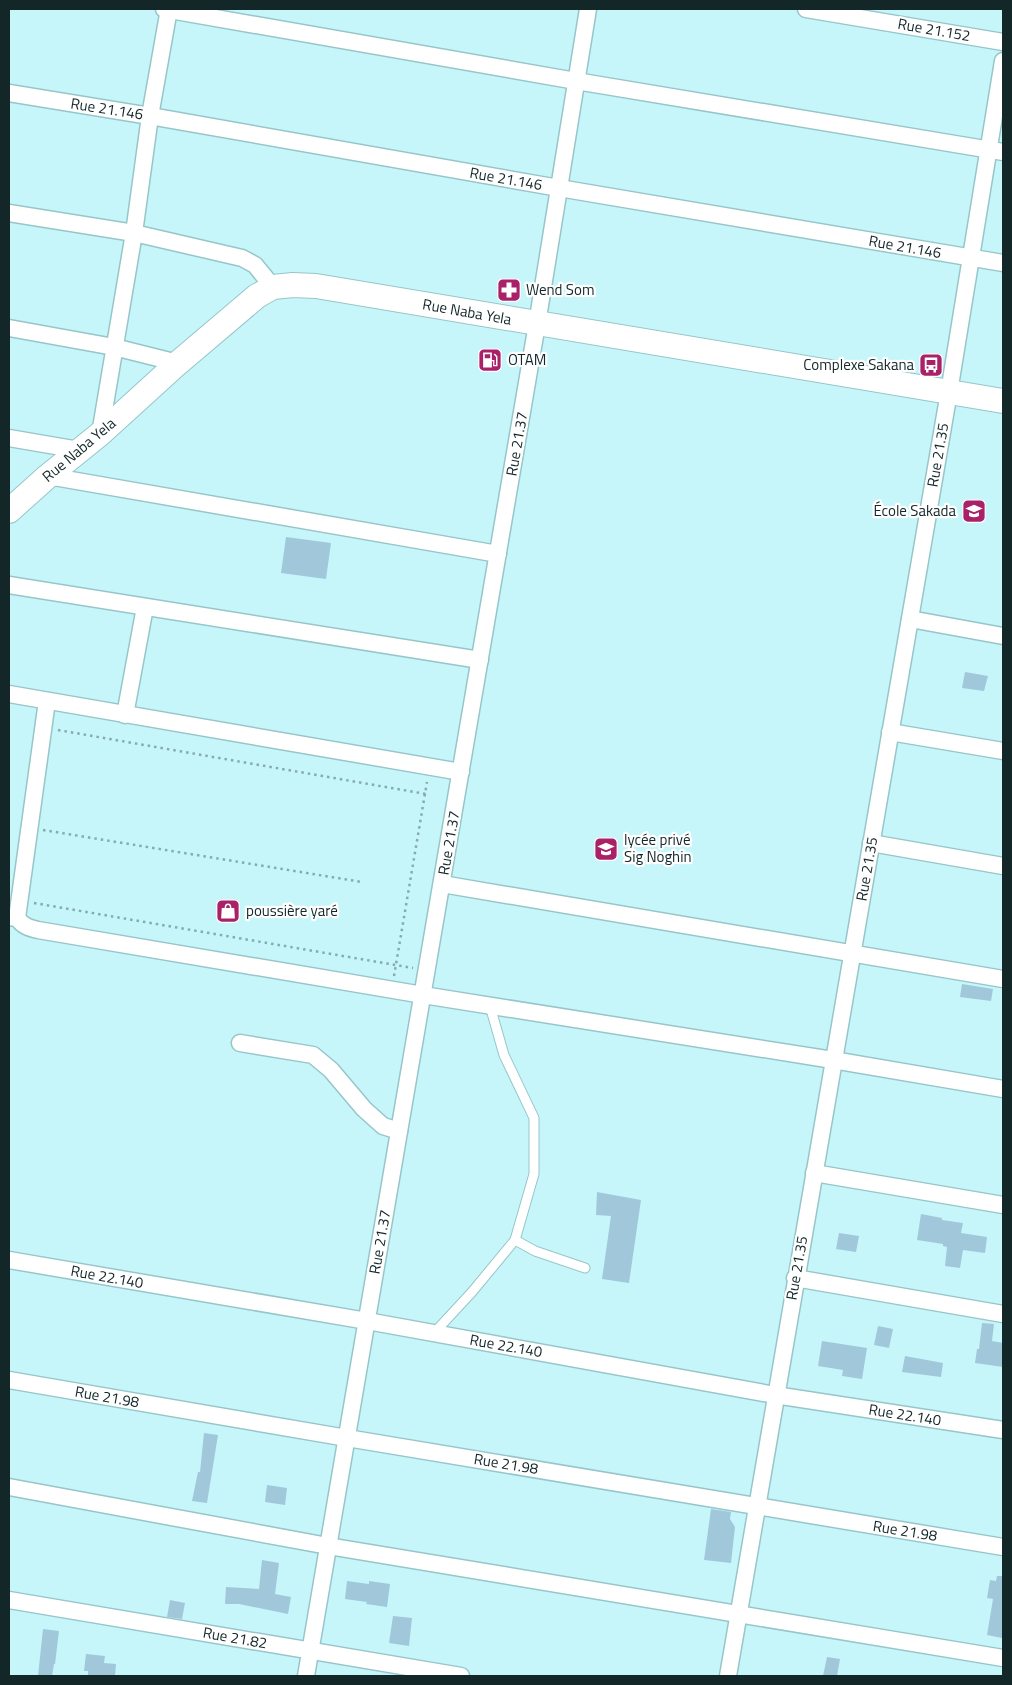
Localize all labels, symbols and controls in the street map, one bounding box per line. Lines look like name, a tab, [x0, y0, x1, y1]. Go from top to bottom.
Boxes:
street label: Rue 21.152	[896, 12, 972, 47]
street label: Rue 21.146	[69, 91, 145, 126]
street label: Rue 21.146	[468, 161, 544, 196]
street label: Rue 21.146	[867, 229, 943, 264]
pharmacy icon: Wend Som	[496, 277, 522, 303]
place label: Wend Som	[526, 278, 594, 301]
street label: Rue Naba Yela	[421, 292, 514, 331]
fuel station icon: OTAM	[477, 347, 503, 373]
place label: OTAM	[508, 348, 546, 371]
bus stop icon: Complexe Sakana	[918, 352, 944, 378]
place label: Complexe Sakana	[803, 353, 914, 376]
street label: Rue 21.37	[500, 410, 533, 478]
street label: Rue Naba Yela	[37, 412, 121, 487]
street label: Rue 21.35	[921, 421, 954, 489]
school or university icon: École Sakada	[961, 498, 987, 524]
place label: École Sakada	[873, 499, 956, 522]
street label: Rue 21.37	[432, 809, 465, 877]
place label: lycée privé Sig Noghin	[624, 828, 692, 868]
street label: Rue 21.35	[850, 835, 883, 903]
school or university icon: lycée privé Sig Noghin	[593, 836, 619, 862]
shop icon: poussière yaré	[215, 898, 241, 924]
place label: poussière yaré	[246, 899, 338, 922]
street label: Rue 21.37	[363, 1208, 396, 1276]
street label: Rue 21.35	[780, 1234, 813, 1302]
street label: Rue 22.140	[69, 1259, 145, 1294]
street label: Rue 22.140	[468, 1328, 544, 1363]
street label: Rue 21.98	[73, 1380, 141, 1413]
street label: Rue 22.140	[867, 1397, 943, 1432]
street label: Rue 21.98	[472, 1447, 540, 1480]
street label: Rue 21.98	[871, 1514, 939, 1547]
street label: Rue 21.82	[201, 1621, 269, 1654]

